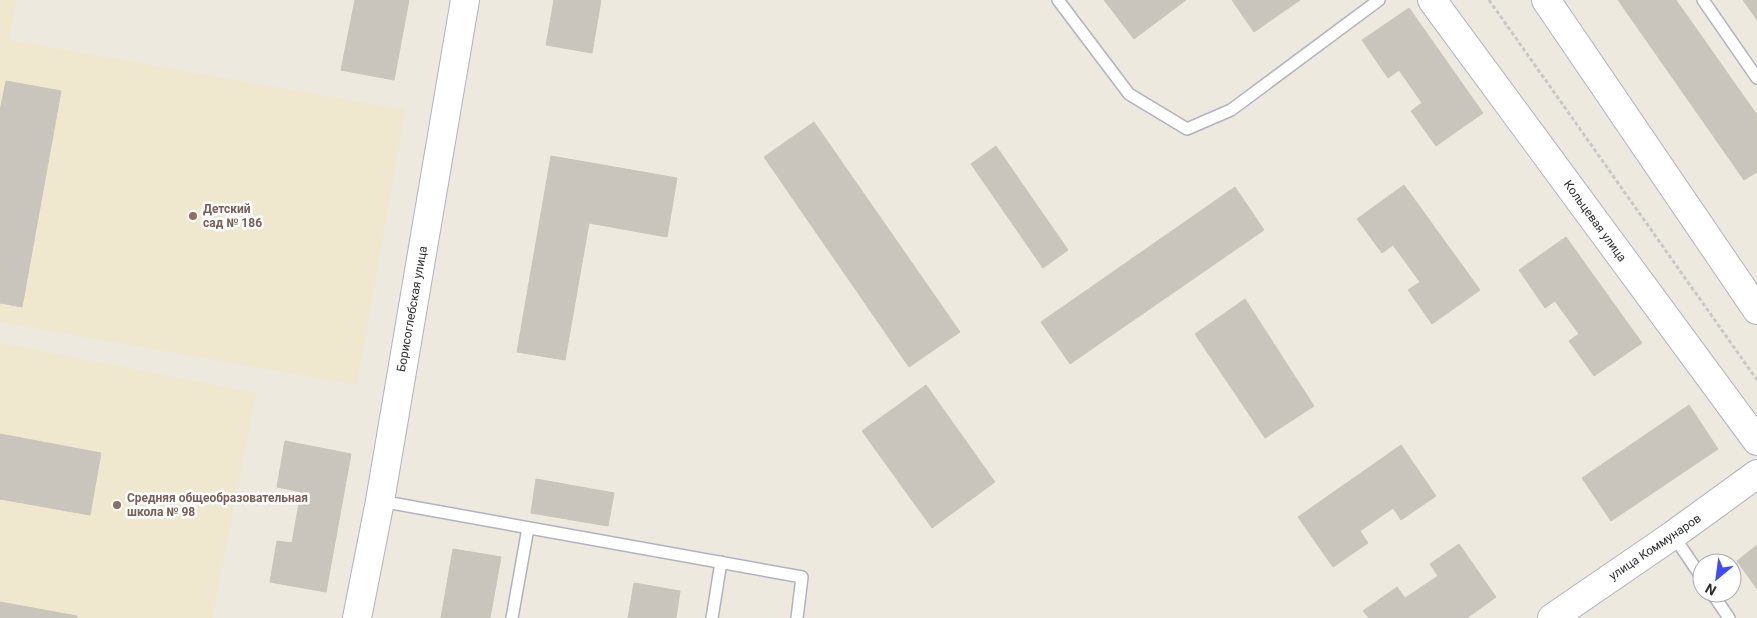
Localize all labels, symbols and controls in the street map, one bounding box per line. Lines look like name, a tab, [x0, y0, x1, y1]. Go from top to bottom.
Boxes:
street label: Кольцевая улица	[1561, 178, 1629, 264]
place label: Детский сад № 186	[203, 202, 262, 230]
marker: Детский сад № 186	[187, 210, 199, 222]
street label: Борисоглебская улица	[394, 245, 430, 373]
place label: Средняя общеобразовательная школа № 98	[127, 491, 308, 519]
marker: Средняя общеобразовательная школа № 98	[111, 499, 123, 511]
street label: улица Коммунаров	[1606, 511, 1704, 583]
north arrow	[1692, 553, 1742, 603]
text: N	[1702, 580, 1719, 599]

